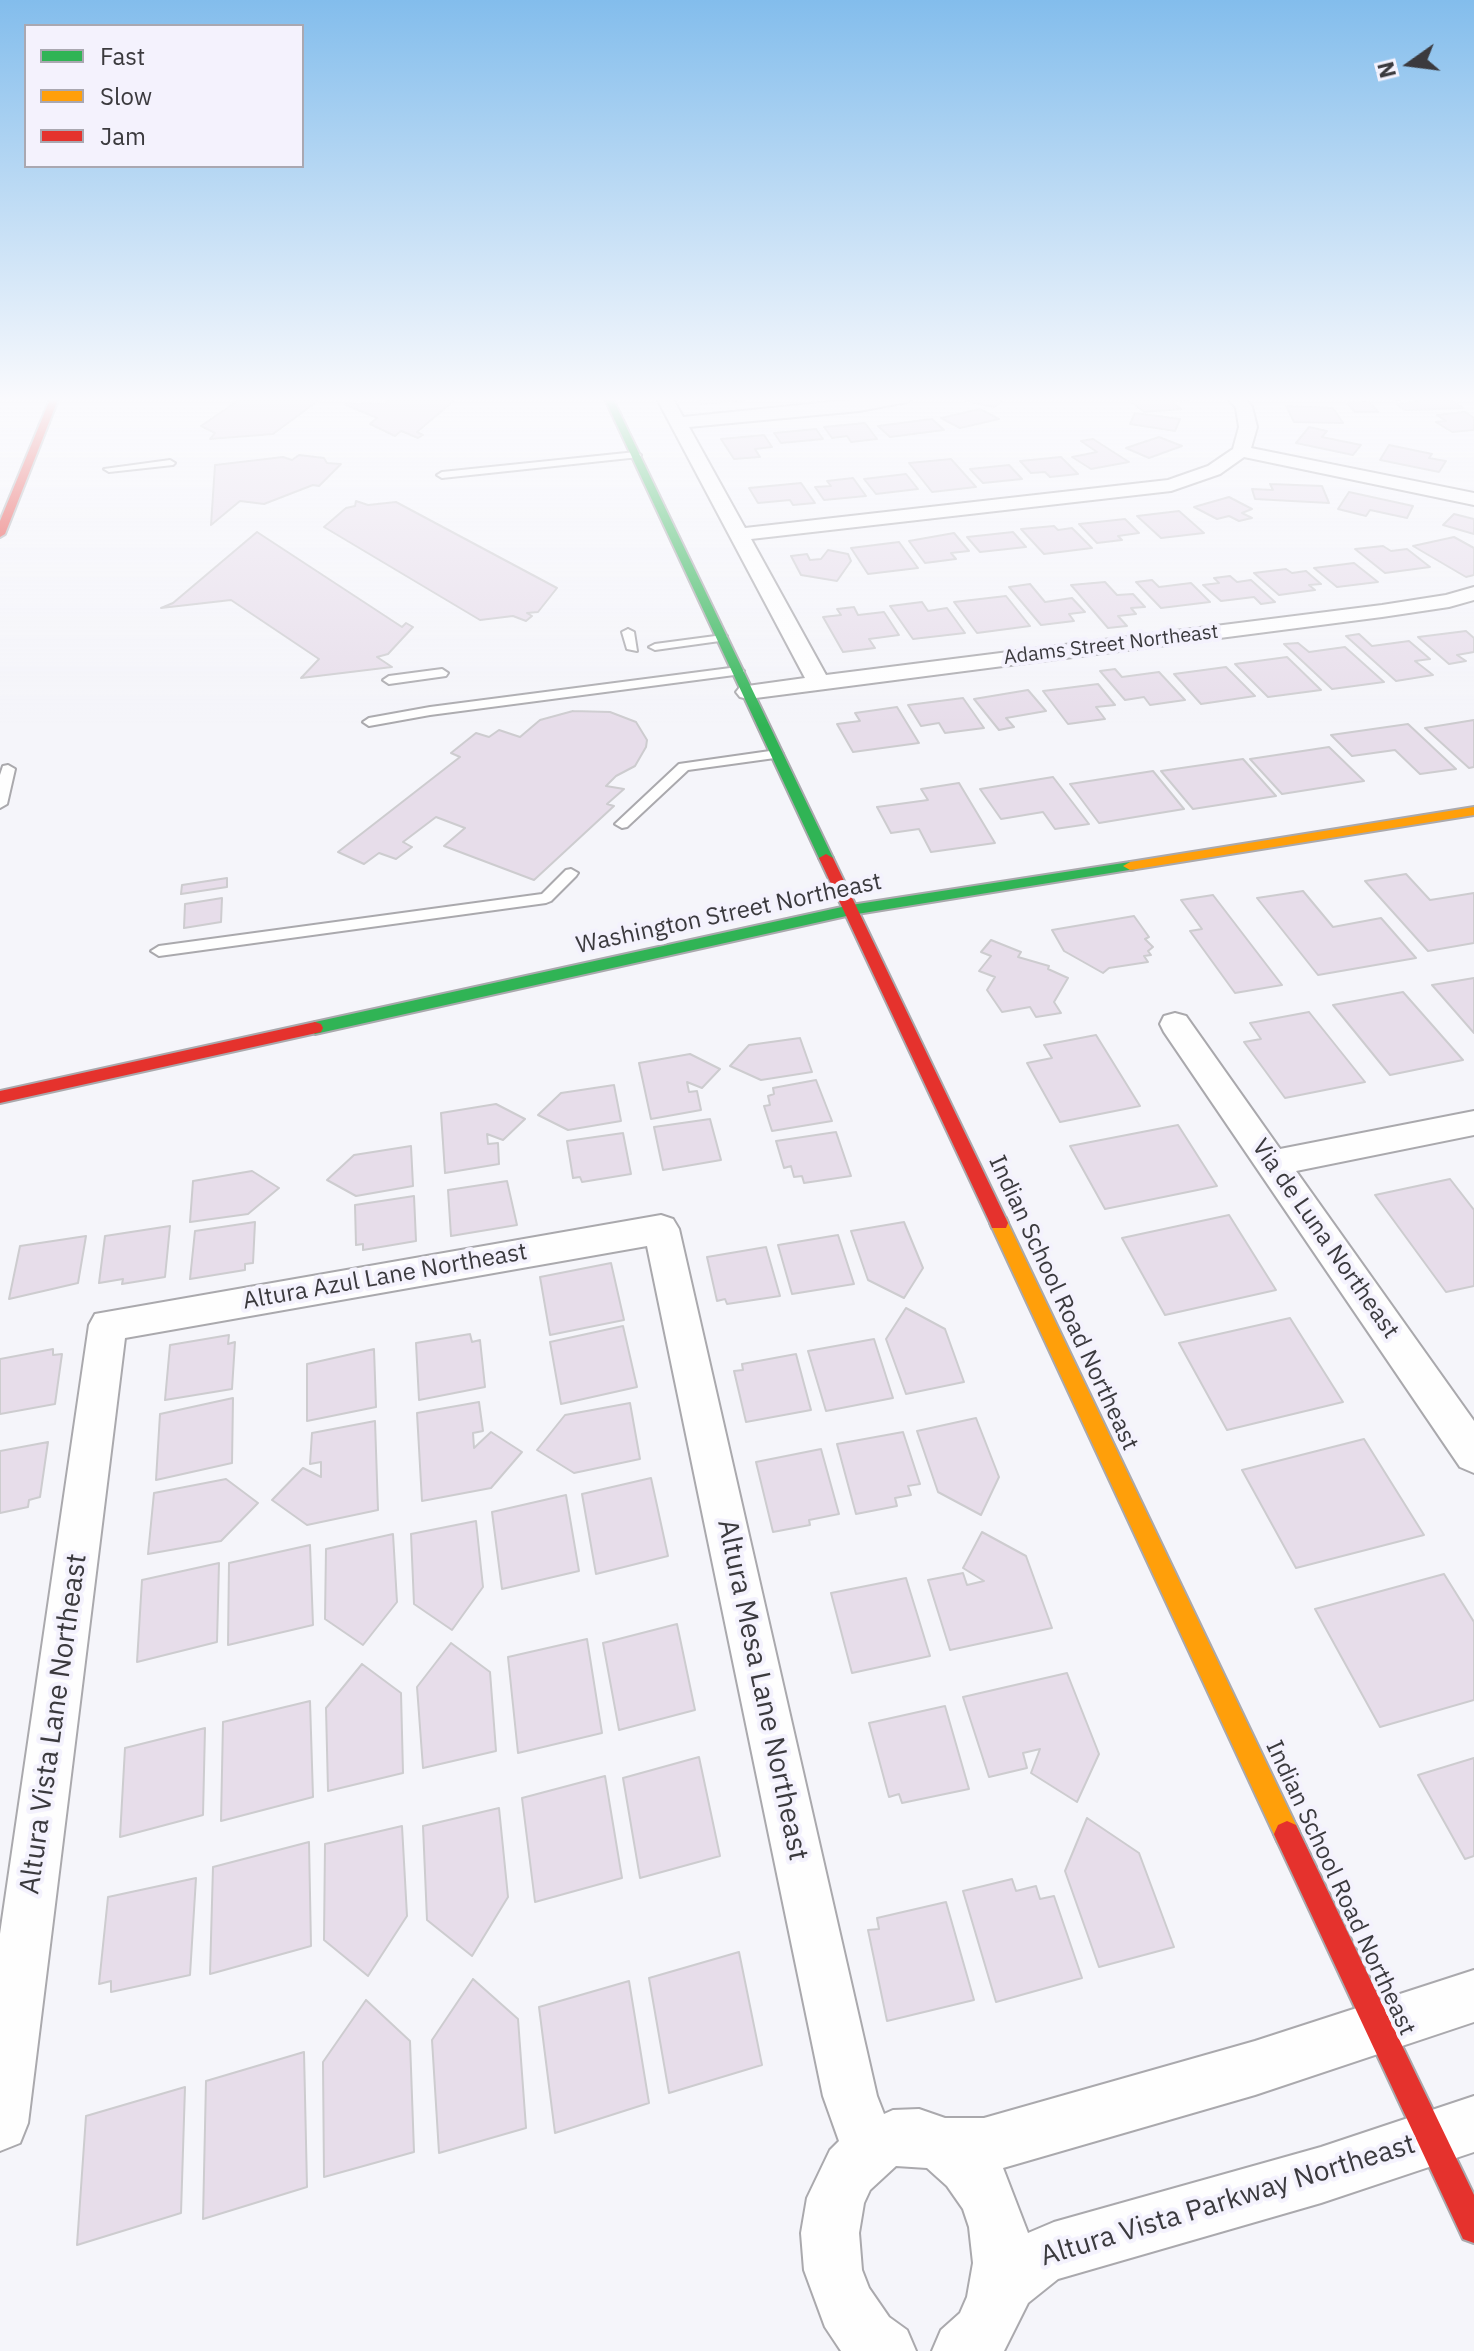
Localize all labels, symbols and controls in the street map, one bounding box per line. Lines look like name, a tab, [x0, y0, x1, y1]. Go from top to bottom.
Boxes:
legend	[24, 24, 304, 168]
north arrow	[1370, 24, 1450, 104]
text: Fast	[100, 40, 145, 72]
text: N	[1370, 59, 1402, 81]
text: Slow	[100, 80, 152, 112]
text: Jam	[100, 120, 146, 152]
street label: Adams Street Northeast	[1002, 620, 1220, 670]
street label: Washington Street Northeast	[574, 868, 884, 960]
street label: Via de Luna Northeast	[1245, 1134, 1405, 1344]
street label: Indian School Road Northeast	[982, 1151, 1144, 1455]
street label: Altura Azul Lane Northeast	[241, 1238, 529, 1316]
street label: Altura Mesa Lane Northeast	[709, 1516, 815, 1864]
street label: Altura Vista Lane Northeast	[13, 1551, 95, 1897]
street label: Indian School Road Northeast	[1259, 1736, 1421, 2040]
street label: Altura Vista Parkway Northeast	[1036, 2128, 1420, 2274]

